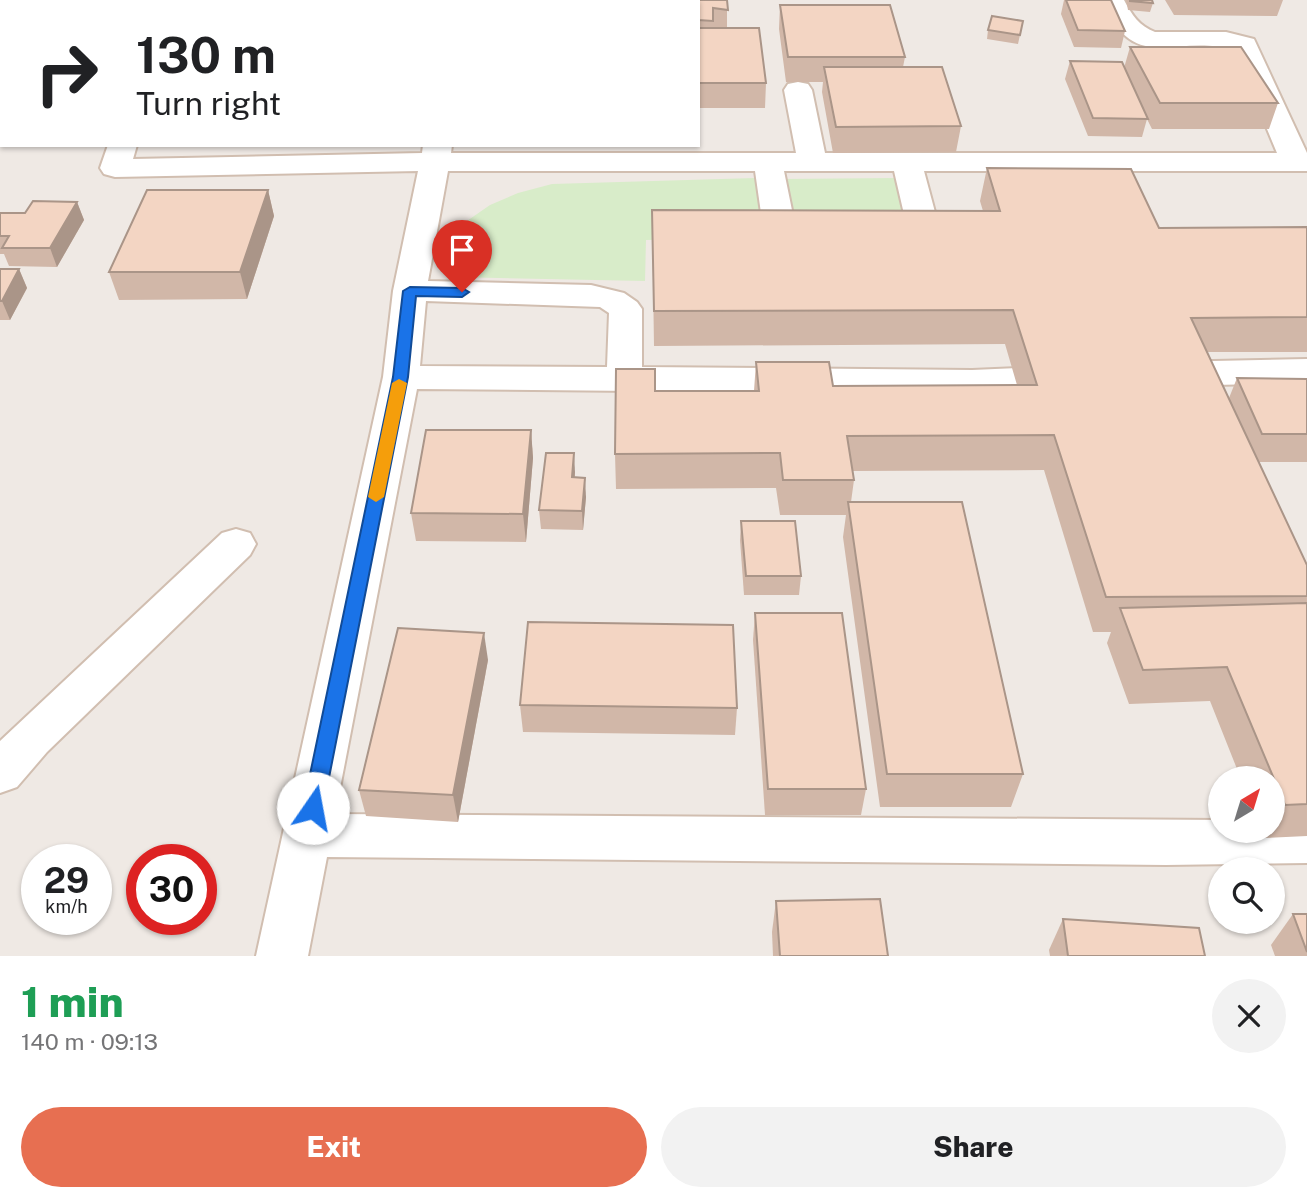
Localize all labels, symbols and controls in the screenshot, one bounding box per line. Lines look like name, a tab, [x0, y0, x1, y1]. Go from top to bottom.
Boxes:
text: 130 m	[136, 26, 276, 84]
icon: right	[21, 28, 112, 119]
text: Turn right	[136, 85, 281, 122]
pin	[432, 220, 492, 292]
icon: arrive	[443, 231, 481, 269]
north arrow	[1208, 766, 1284, 844]
map controls	[1208, 766, 1285, 934]
position arrow	[276, 771, 350, 845]
speed limit sign: 30	[126, 844, 217, 935]
button: search	[1208, 857, 1285, 934]
text: 29	[44, 860, 89, 901]
text: km/h	[45, 896, 88, 917]
text: 1 min	[21, 977, 124, 1026]
button: close	[1212, 979, 1286, 1053]
text: 140 m · 09:13	[21, 1028, 158, 1055]
button: Exit	[21, 1107, 647, 1187]
button: Share	[661, 1107, 1286, 1187]

